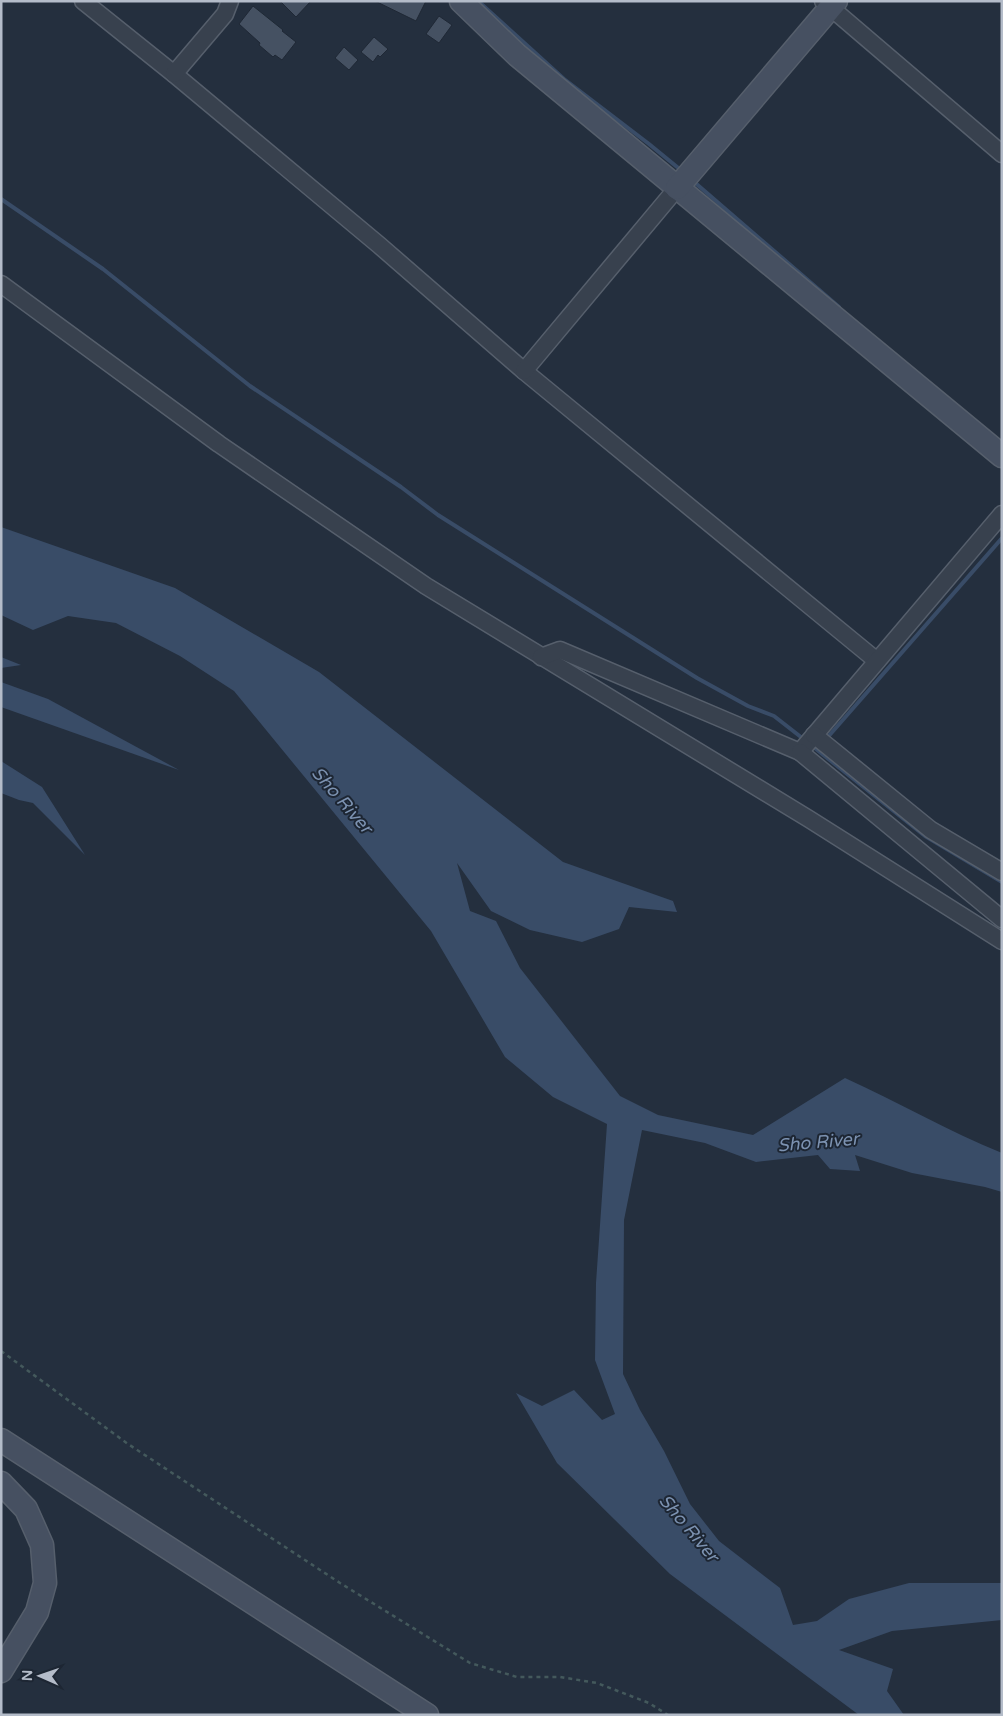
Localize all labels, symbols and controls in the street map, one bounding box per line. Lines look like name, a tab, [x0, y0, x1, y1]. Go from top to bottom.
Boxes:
water label: Sho River	[307, 762, 378, 839]
water label: Sho River	[777, 1127, 862, 1157]
water label: Sho River	[654, 1490, 725, 1568]
north arrow	[15, 1651, 65, 1701]
text: N	[19, 1670, 36, 1681]

